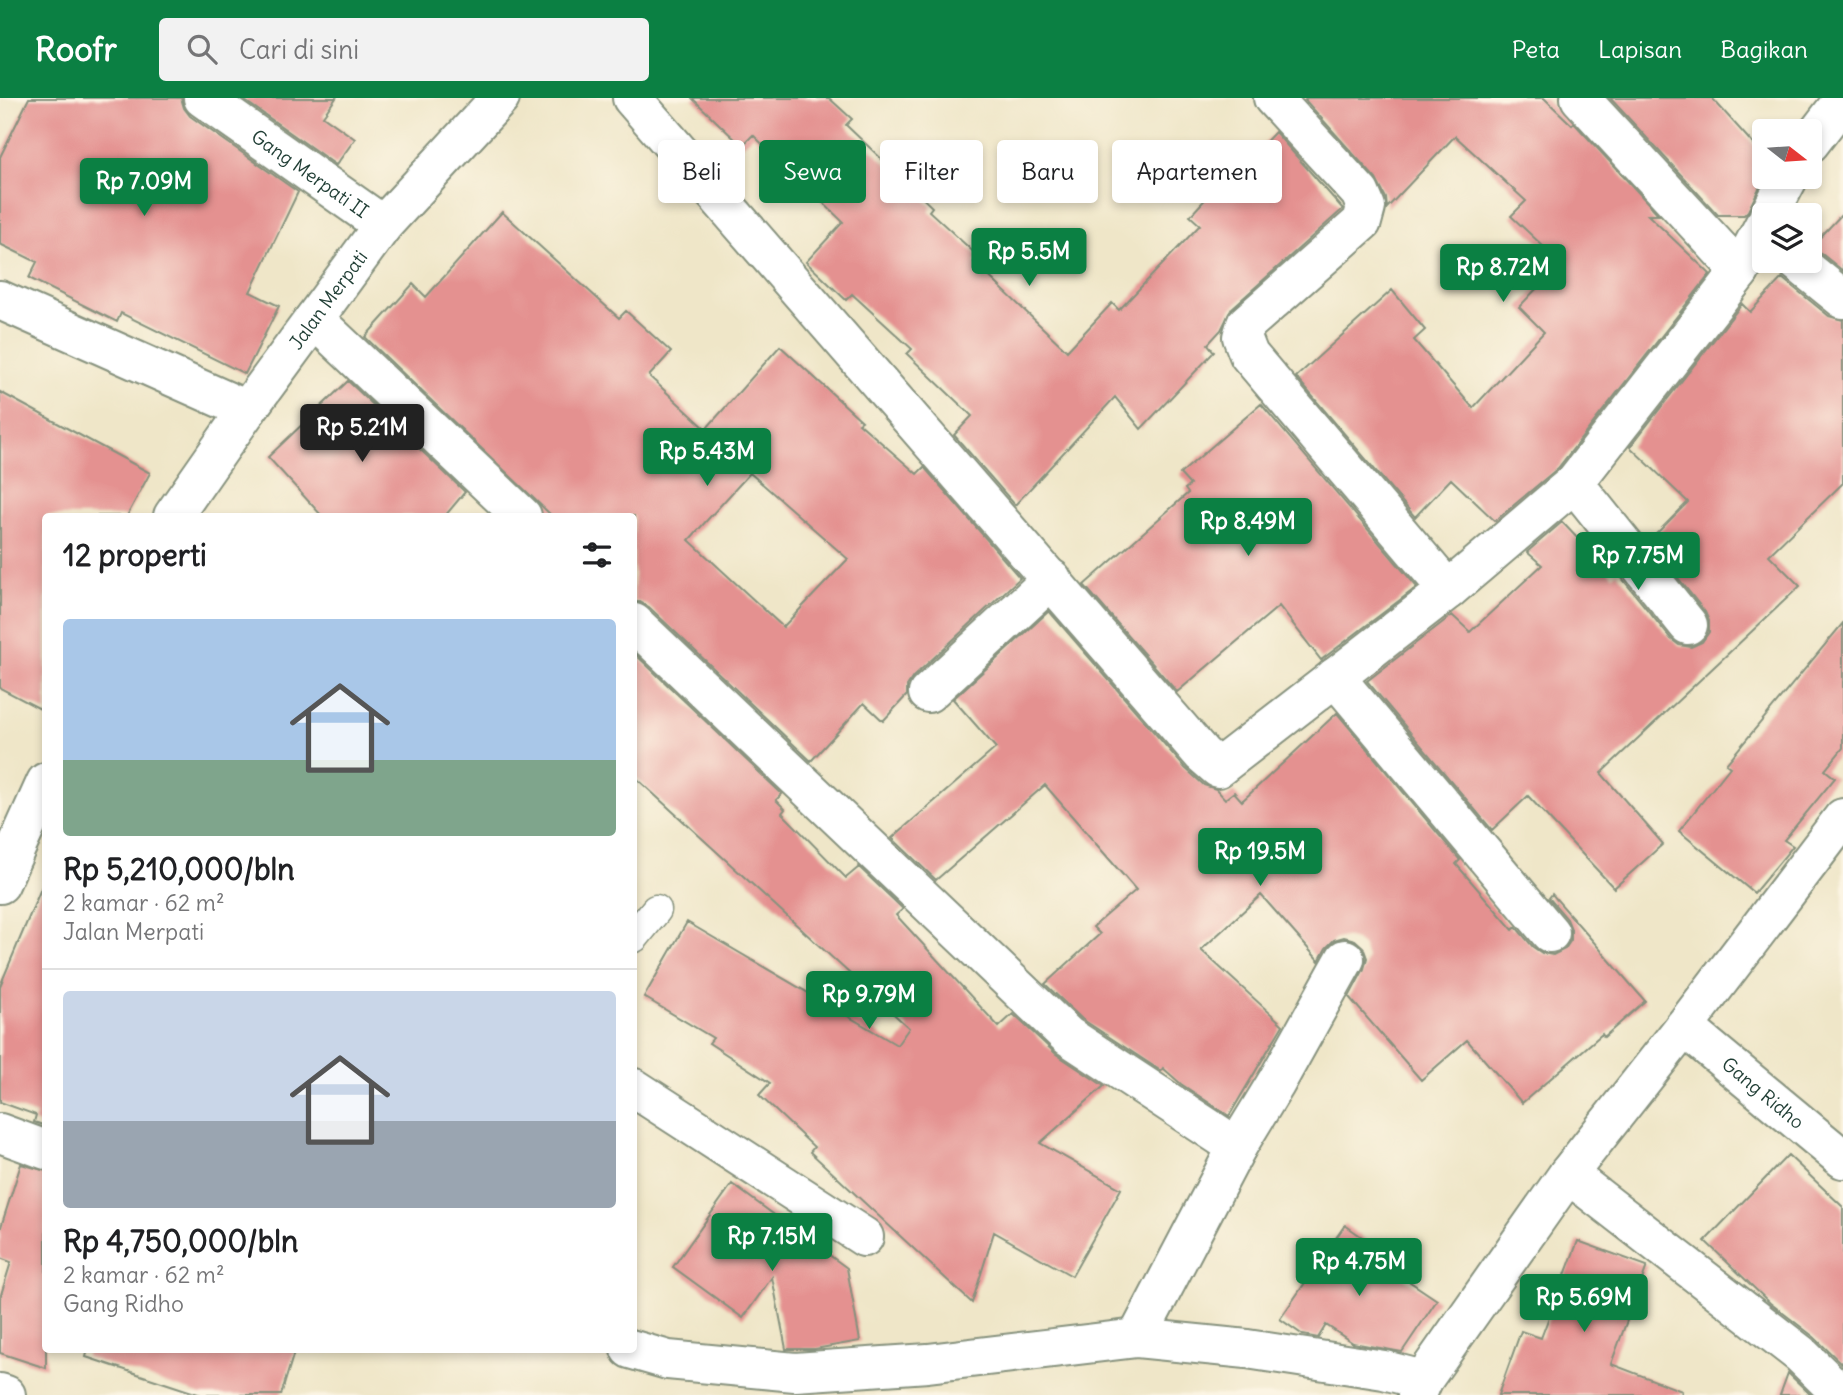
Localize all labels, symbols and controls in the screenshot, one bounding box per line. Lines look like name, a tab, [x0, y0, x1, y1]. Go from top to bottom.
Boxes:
search box	[159, 18, 649, 81]
text: Roofr	[35, 28, 117, 70]
icon: search	[183, 30, 221, 68]
text: Cari di sini	[239, 33, 359, 66]
text: Peta	[1512, 34, 1560, 64]
text: Lapisan	[1598, 34, 1682, 64]
text: Bagikan	[1720, 34, 1808, 64]
north arrow	[1752, 119, 1822, 189]
map controls	[1752, 119, 1822, 273]
street label: Gang Merpati II	[247, 124, 373, 223]
chip: Beli	[658, 140, 745, 203]
chip: Sewa	[759, 140, 866, 203]
chip: Filter	[880, 140, 983, 203]
chip: Baru	[997, 140, 1098, 203]
chip: Apartemen	[1112, 140, 1282, 203]
pin: Rp 7.09M	[72, 158, 216, 218]
text: Rp 7.09M	[96, 166, 192, 195]
button: layers	[1752, 203, 1822, 273]
pin: Rp 5.5M	[964, 228, 1094, 288]
text: Rp 5.5M	[987, 236, 1071, 265]
pin: Rp 8.72M	[1431, 244, 1575, 304]
street label: Jalan Merpati	[284, 246, 372, 354]
text: Rp 8.72M	[1456, 252, 1550, 281]
pin: Rp 5.21M	[290, 404, 434, 464]
text: Rp 5.21M	[316, 412, 408, 441]
pin: Rp 5.43M	[635, 428, 779, 488]
text: Rp 5.43M	[659, 436, 755, 465]
pin: Rp 8.49M	[1176, 498, 1320, 558]
text: Rp 8.49M	[1200, 506, 1296, 535]
pin: Rp 7.75M	[1566, 532, 1710, 592]
text: 12 properti	[63, 536, 207, 574]
icon: filters	[578, 536, 616, 574]
text: Rp 7.75M	[1592, 540, 1684, 569]
icon: home	[277, 665, 403, 791]
pin: Rp 19.5M	[1188, 828, 1332, 888]
text: Rp 19.5M	[1214, 836, 1306, 865]
text: Rp 5,210,000/bln	[63, 850, 295, 888]
text: 2 kamar · 62 m²	[63, 888, 225, 917]
text: Jalan Merpati	[63, 917, 204, 946]
pin: Rp 9.79M	[797, 972, 941, 1031]
text: Rp 9.79M	[822, 979, 916, 1008]
icon: home	[277, 1037, 403, 1163]
street label: Gang Ridho	[1717, 1052, 1809, 1134]
pin: Rp 7.15M	[700, 1214, 844, 1273]
text: Rp 7.15M	[727, 1221, 817, 1250]
text: Rp 4,750,000/bln	[63, 1222, 298, 1260]
pin: Rp 4.75M	[1287, 1238, 1431, 1298]
text: Rp 4.75M	[1312, 1246, 1406, 1275]
text: 2 kamar · 62 m²	[63, 1260, 225, 1289]
pin: Rp 5.69M	[1512, 1274, 1656, 1334]
text: Rp 5.69M	[1536, 1282, 1632, 1311]
text: Gang Ridho	[63, 1289, 184, 1318]

